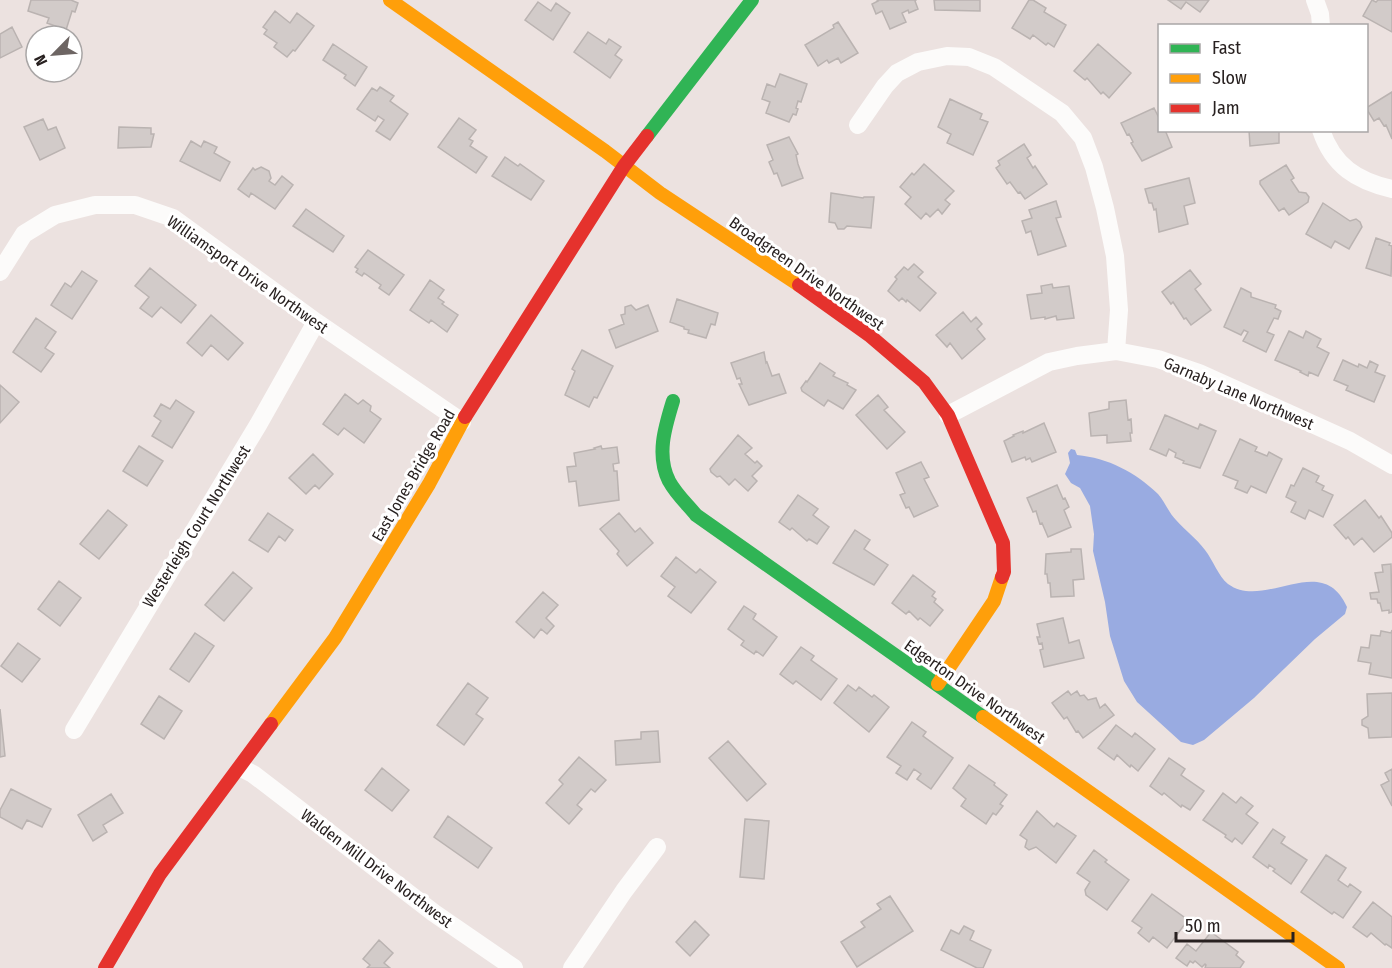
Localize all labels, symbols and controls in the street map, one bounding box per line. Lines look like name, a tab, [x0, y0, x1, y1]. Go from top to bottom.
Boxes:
north arrow	[24, 24, 84, 84]
legend	[1158, 24, 1368, 132]
text: Fast	[1212, 37, 1241, 59]
text: N	[30, 52, 51, 68]
text: Slow	[1212, 67, 1247, 89]
text: Jam	[1212, 97, 1240, 119]
street label: Williamsport Drive Northwest	[163, 211, 333, 338]
street label: Broadgreen Drive Northwest	[726, 213, 888, 335]
street label: Garnaby Lane Northwest	[1161, 353, 1317, 434]
street label: East Jones Bridge Road	[368, 406, 459, 545]
street label: Westerleigh Court Northwest	[139, 441, 255, 611]
street label: Edgerton Drive Northwest	[901, 636, 1049, 748]
street label: Walden Mill Drive Northwest	[297, 805, 457, 932]
scale bar	[1176, 905, 1293, 943]
text: 50 m	[1185, 915, 1221, 937]

